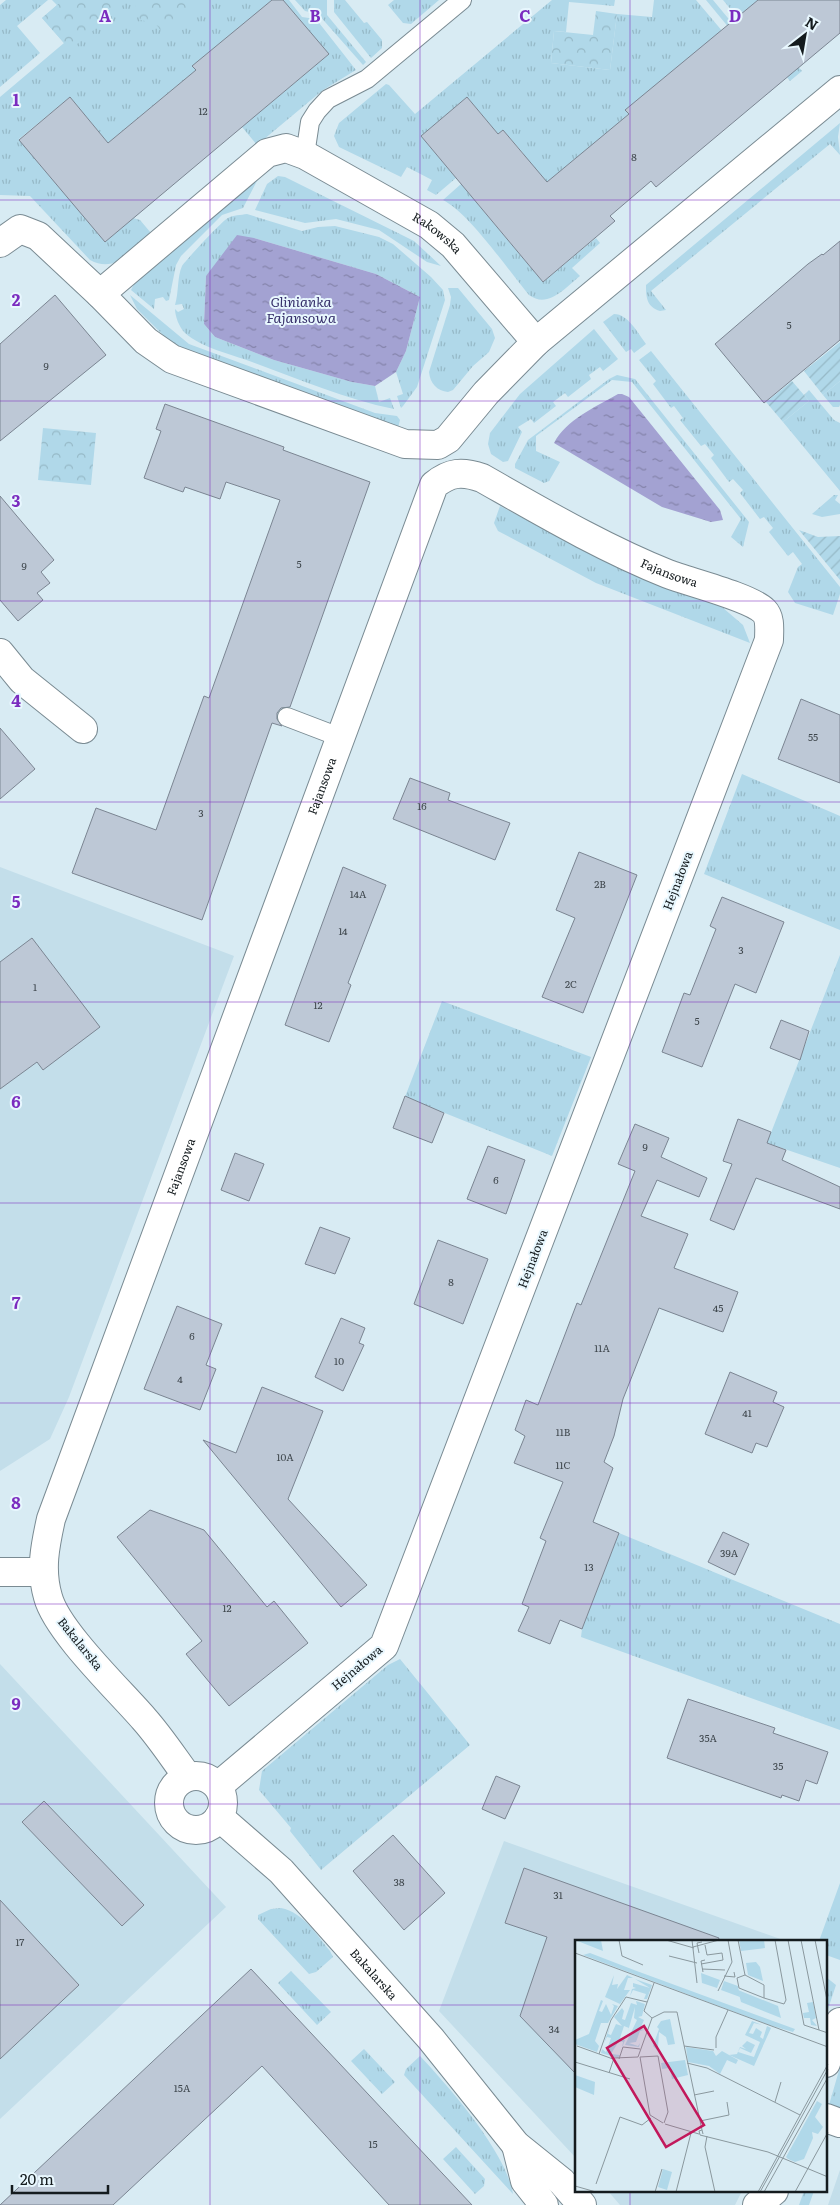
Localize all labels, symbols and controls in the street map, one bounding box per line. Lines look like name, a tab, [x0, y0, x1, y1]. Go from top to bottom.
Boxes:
text: A	[99, 3, 111, 27]
text: B	[309, 3, 321, 27]
text: C	[519, 3, 531, 27]
text: D	[729, 3, 741, 27]
north arrow	[780, 10, 830, 60]
text: N	[802, 11, 823, 35]
text: 1	[13, 87, 20, 111]
house number: 12	[198, 103, 208, 118]
house number: 8	[631, 149, 637, 164]
street label: Rakowska	[409, 207, 467, 258]
text: 2	[12, 287, 21, 311]
water label: Glinianka Fajansowa	[266, 291, 336, 327]
house number: 5	[786, 317, 792, 332]
house number: 9	[43, 358, 49, 373]
text: 3	[12, 488, 21, 512]
street label: Fajansowa	[638, 553, 701, 591]
house number: 5	[296, 556, 302, 571]
house number: 9	[21, 558, 27, 573]
text: 4	[11, 688, 21, 712]
house number: 55	[808, 729, 818, 744]
street label: Fajansowa	[303, 754, 341, 817]
house number: 16	[417, 798, 427, 813]
house number: 3	[198, 805, 204, 820]
street label: Hejnałowa	[658, 848, 697, 913]
house number: 2B	[594, 876, 606, 891]
house number: 14A	[350, 886, 367, 901]
text: 5	[12, 889, 21, 913]
house number: 14	[338, 923, 348, 938]
house number: 3	[738, 942, 744, 957]
house number: 2C	[565, 976, 577, 991]
house number: 1	[33, 979, 37, 994]
house number: 12	[313, 997, 323, 1012]
house number: 5	[694, 1013, 700, 1028]
text: 6	[11, 1089, 21, 1113]
street label: Fajansowa	[162, 1135, 199, 1198]
house number: 9	[642, 1139, 648, 1154]
house number: 6	[493, 1172, 499, 1187]
street label: Hejnałowa	[513, 1226, 552, 1291]
house number: 8	[448, 1274, 454, 1289]
text: 7	[12, 1290, 21, 1314]
house number: 45	[713, 1300, 723, 1315]
house number: 6	[189, 1328, 195, 1343]
house number: 11A	[594, 1340, 610, 1355]
house number: 10	[334, 1353, 344, 1368]
house number: 4	[177, 1371, 183, 1386]
house number: 41	[742, 1405, 752, 1420]
house number: 11B	[556, 1424, 571, 1439]
house number: 10A	[276, 1449, 294, 1464]
house number: 11C	[555, 1457, 571, 1472]
text: 8	[11, 1490, 21, 1514]
house number: 39A	[720, 1545, 739, 1560]
house number: 13	[584, 1559, 594, 1574]
house number: 12	[222, 1600, 232, 1615]
street label: Bakalarska	[54, 1613, 108, 1674]
street label: Hejnałowa	[327, 1640, 386, 1694]
text: 9	[11, 1691, 21, 1715]
house number: 35A	[699, 1730, 718, 1745]
house number: 35	[773, 1758, 783, 1773]
house number: 38	[394, 1874, 405, 1889]
house number: 31	[553, 1887, 563, 1902]
house number: 17	[16, 1934, 24, 1949]
inset map	[575, 1940, 828, 2192]
street label: Bakalarska	[346, 1944, 402, 2004]
house number: 34	[549, 2021, 560, 2036]
house number: 15A	[174, 2080, 191, 2095]
house number: 15	[368, 2136, 378, 2151]
scale bar	[12, 2162, 109, 2194]
text: 20 m	[20, 2167, 54, 2190]

